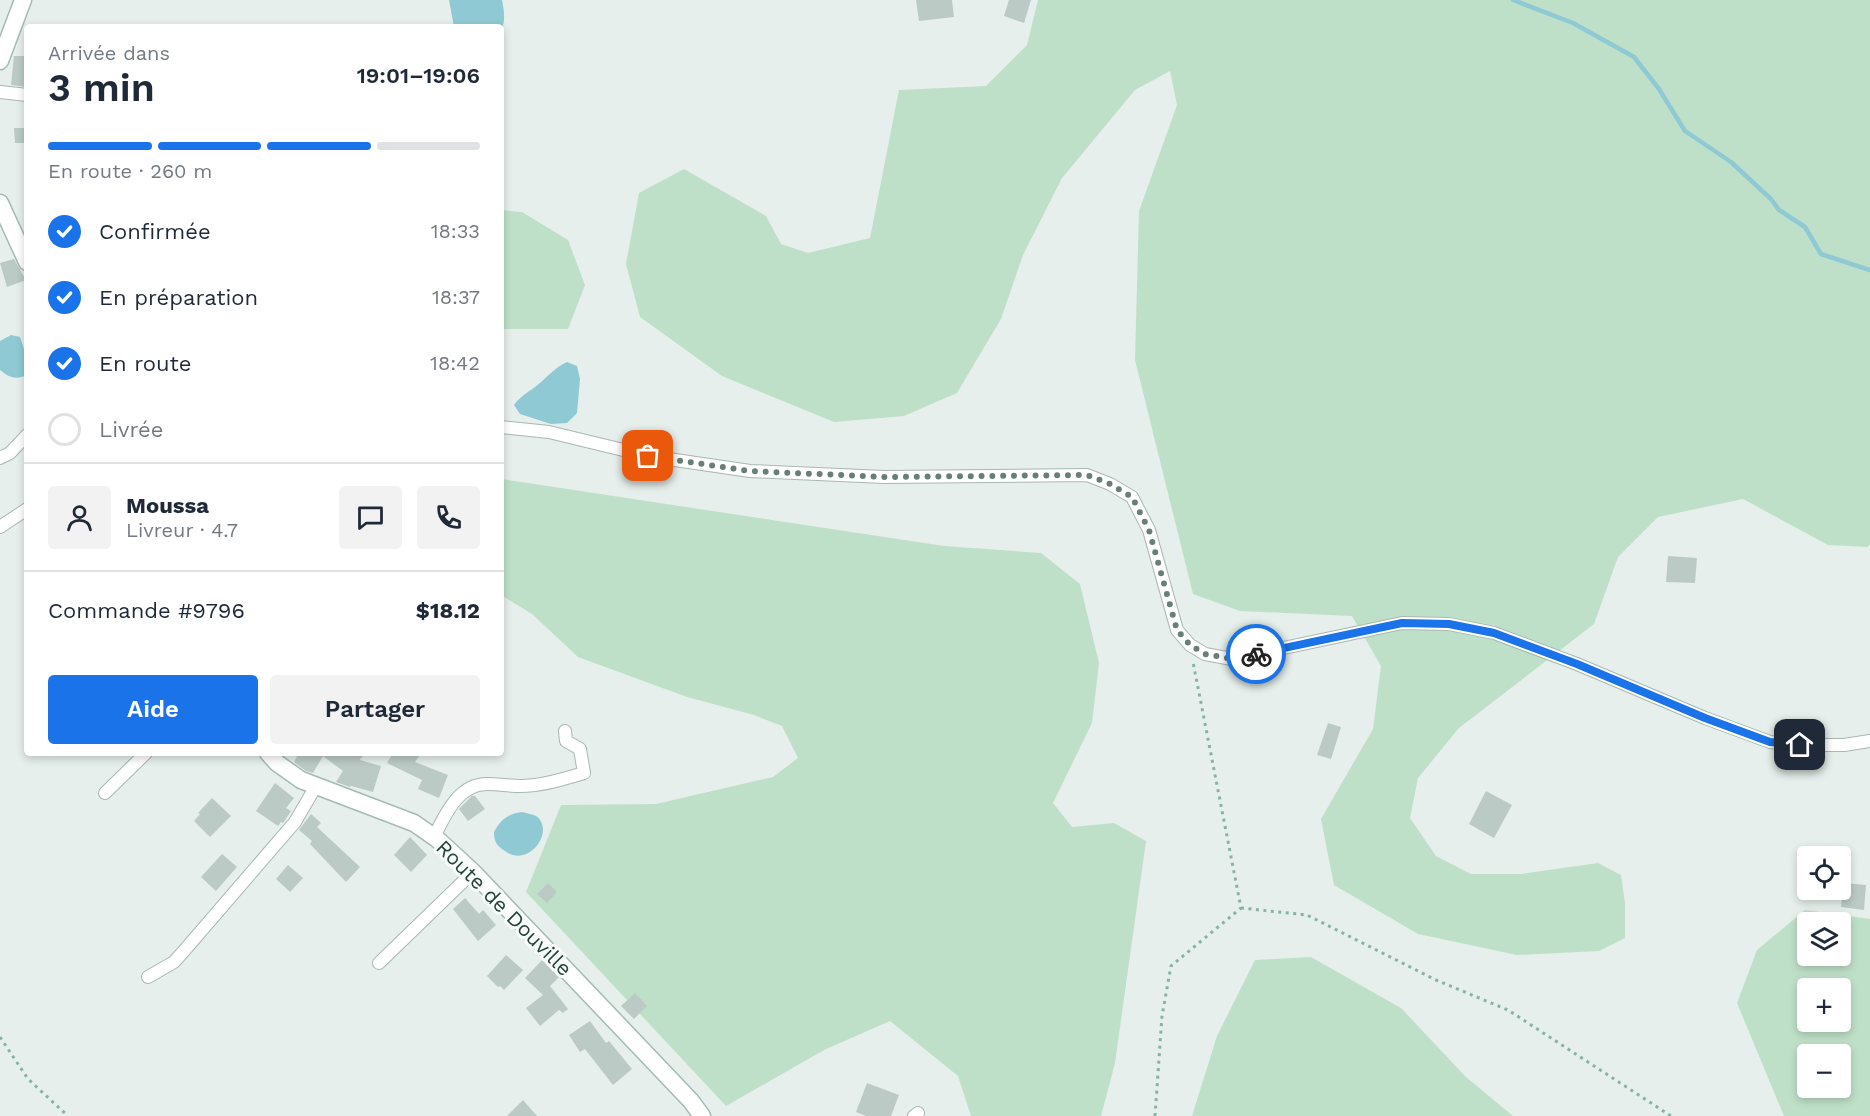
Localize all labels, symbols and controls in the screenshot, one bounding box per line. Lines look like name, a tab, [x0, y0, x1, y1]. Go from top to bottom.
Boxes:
text: Arrivée dans	[48, 41, 170, 65]
text: 19:01–19:06	[357, 63, 480, 88]
text: 3 min	[48, 65, 155, 110]
text: En route · 260 m	[48, 159, 212, 183]
icon: check	[48, 215, 81, 248]
text: Confirmée	[99, 219, 211, 244]
text: 18:33	[431, 219, 480, 243]
icon: check	[48, 281, 81, 314]
text: En préparation	[99, 285, 258, 310]
text: 18:37	[432, 285, 480, 309]
icon: check	[48, 347, 81, 380]
text: En route	[99, 351, 191, 376]
text: 18:42	[430, 351, 480, 375]
text: Livrée	[99, 417, 163, 442]
pin	[622, 430, 673, 481]
icon: bag	[631, 439, 664, 472]
button: person	[48, 486, 111, 549]
button: chat	[339, 486, 402, 549]
button: phone	[417, 486, 480, 549]
text: Moussa	[126, 493, 209, 518]
text: Livreur · 4.7	[126, 518, 238, 542]
text: Commande #9796	[48, 598, 245, 623]
text: $18.12	[416, 598, 480, 623]
courier	[1226, 624, 1286, 684]
icon: bike	[1240, 638, 1273, 671]
button: Aide	[48, 675, 258, 744]
button: Partager	[270, 675, 480, 744]
pin	[1774, 719, 1825, 770]
icon: home	[1783, 728, 1816, 761]
street label: Route de Douville	[431, 835, 577, 981]
map controls	[1797, 846, 1851, 1098]
button: locate	[1797, 846, 1851, 900]
button: layers	[1797, 912, 1851, 966]
button: +	[1797, 978, 1851, 1032]
button: −	[1797, 1044, 1851, 1098]

